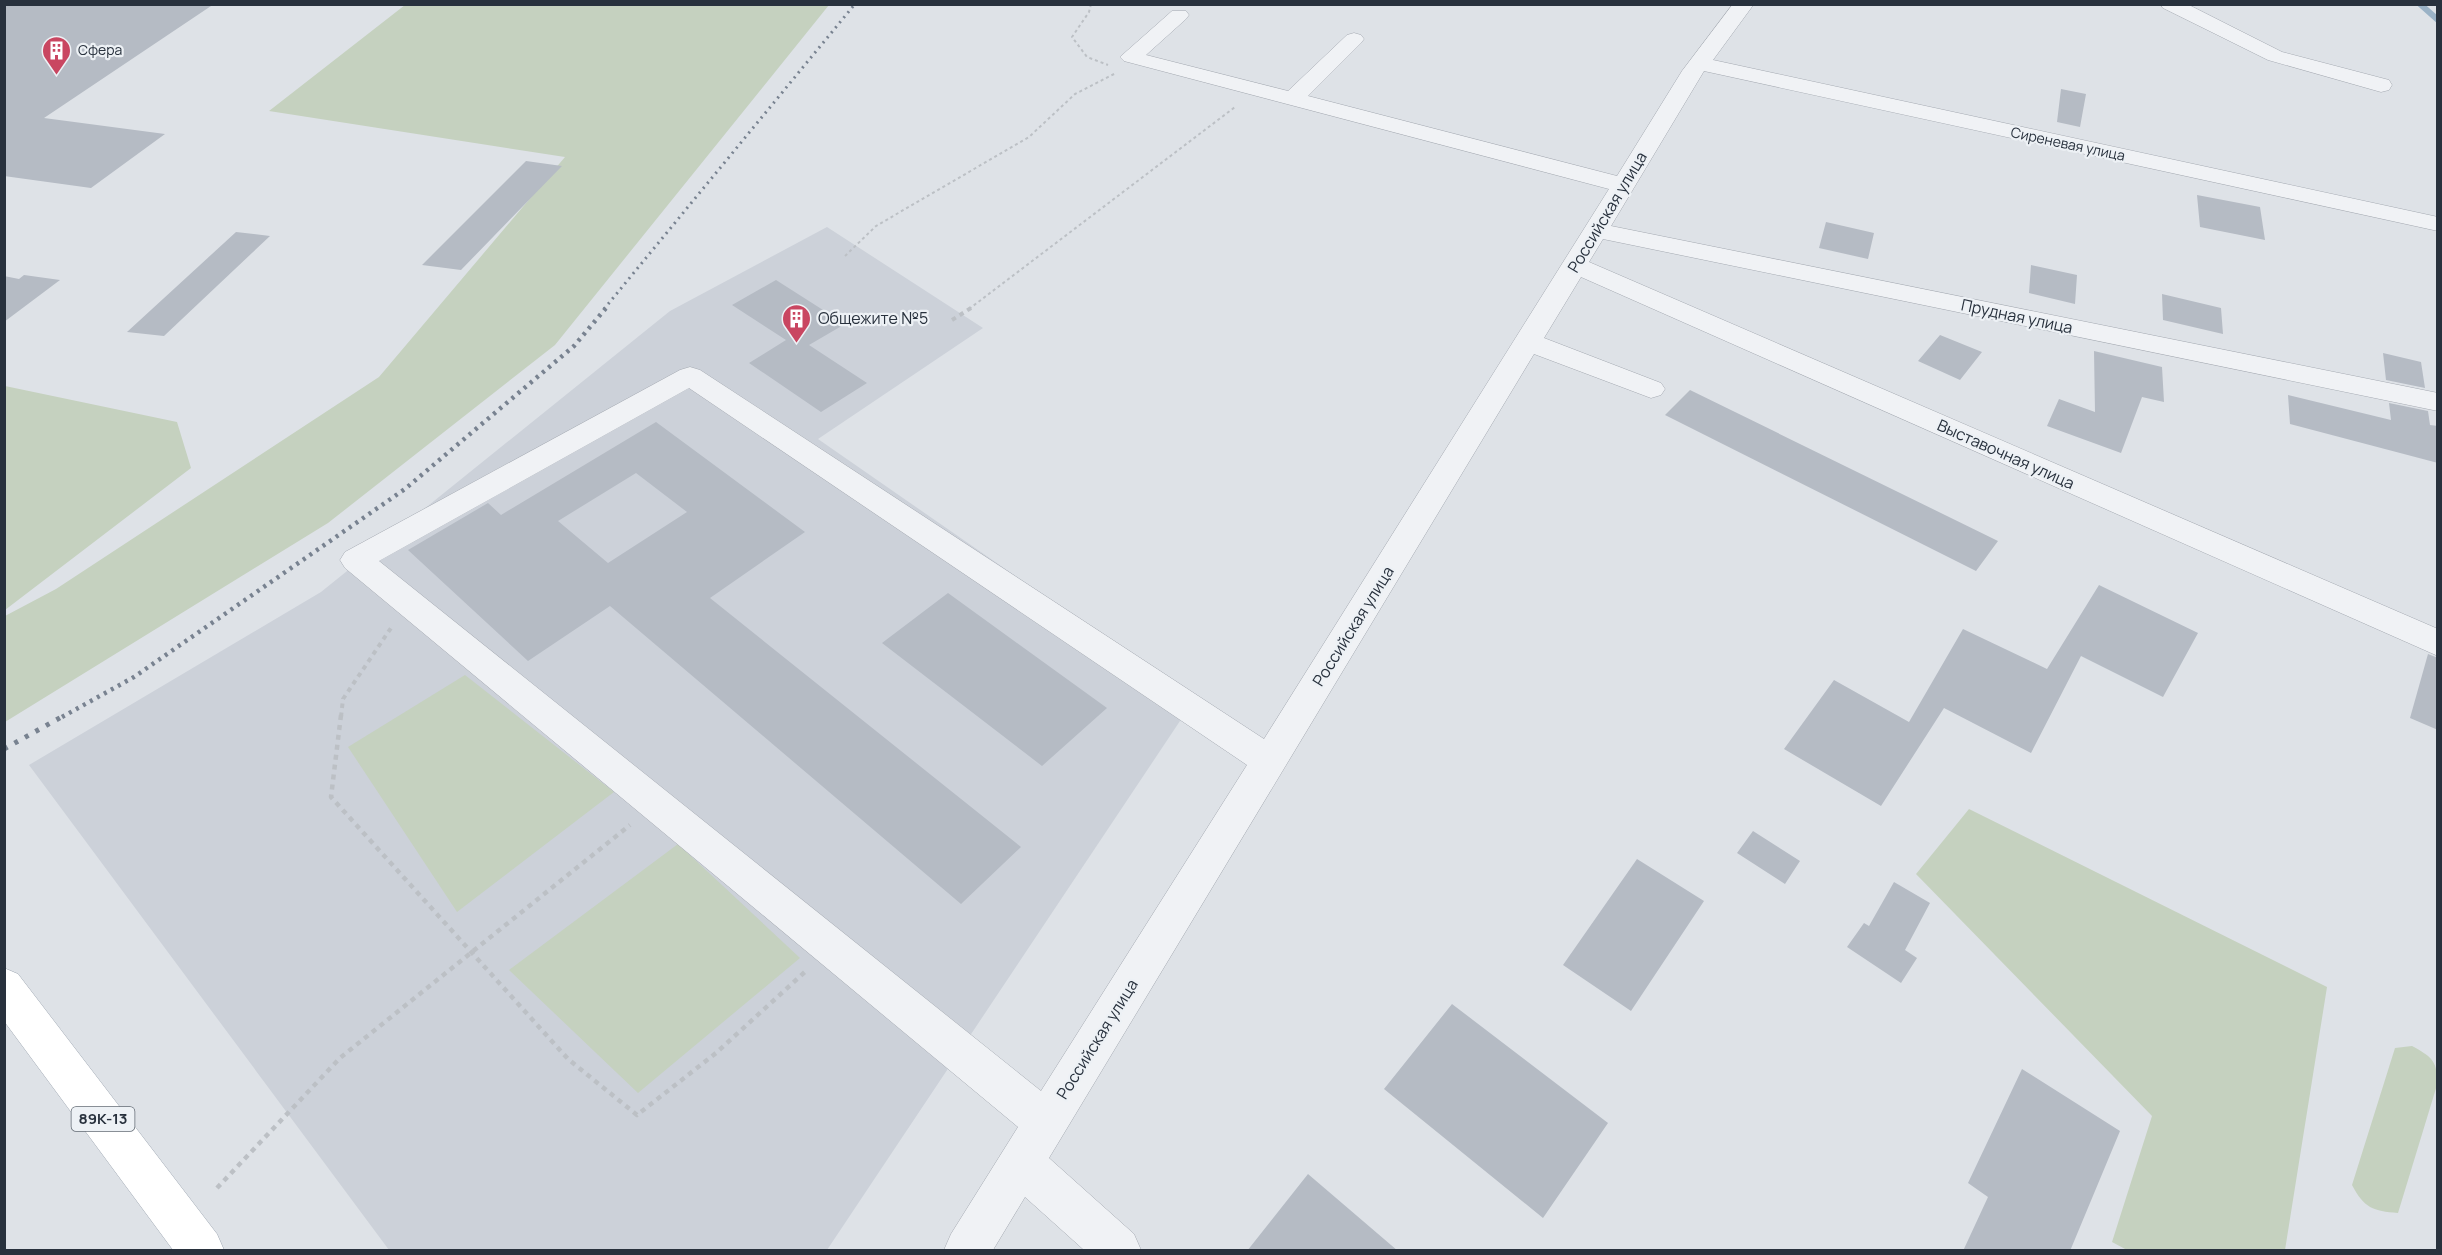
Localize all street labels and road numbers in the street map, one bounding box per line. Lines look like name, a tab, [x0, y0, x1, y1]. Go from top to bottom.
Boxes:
street label: Сиреневая улица	[2009, 122, 2127, 165]
street label: Российская улица	[1562, 147, 1652, 277]
street label: Прудная улица	[1959, 293, 2075, 339]
street label: Выставочная улица	[1934, 414, 2078, 494]
street label: Российская улица	[1307, 562, 1399, 690]
street label: Российская улица	[1051, 975, 1143, 1103]
road number: 89К-13	[72, 1107, 134, 1131]

